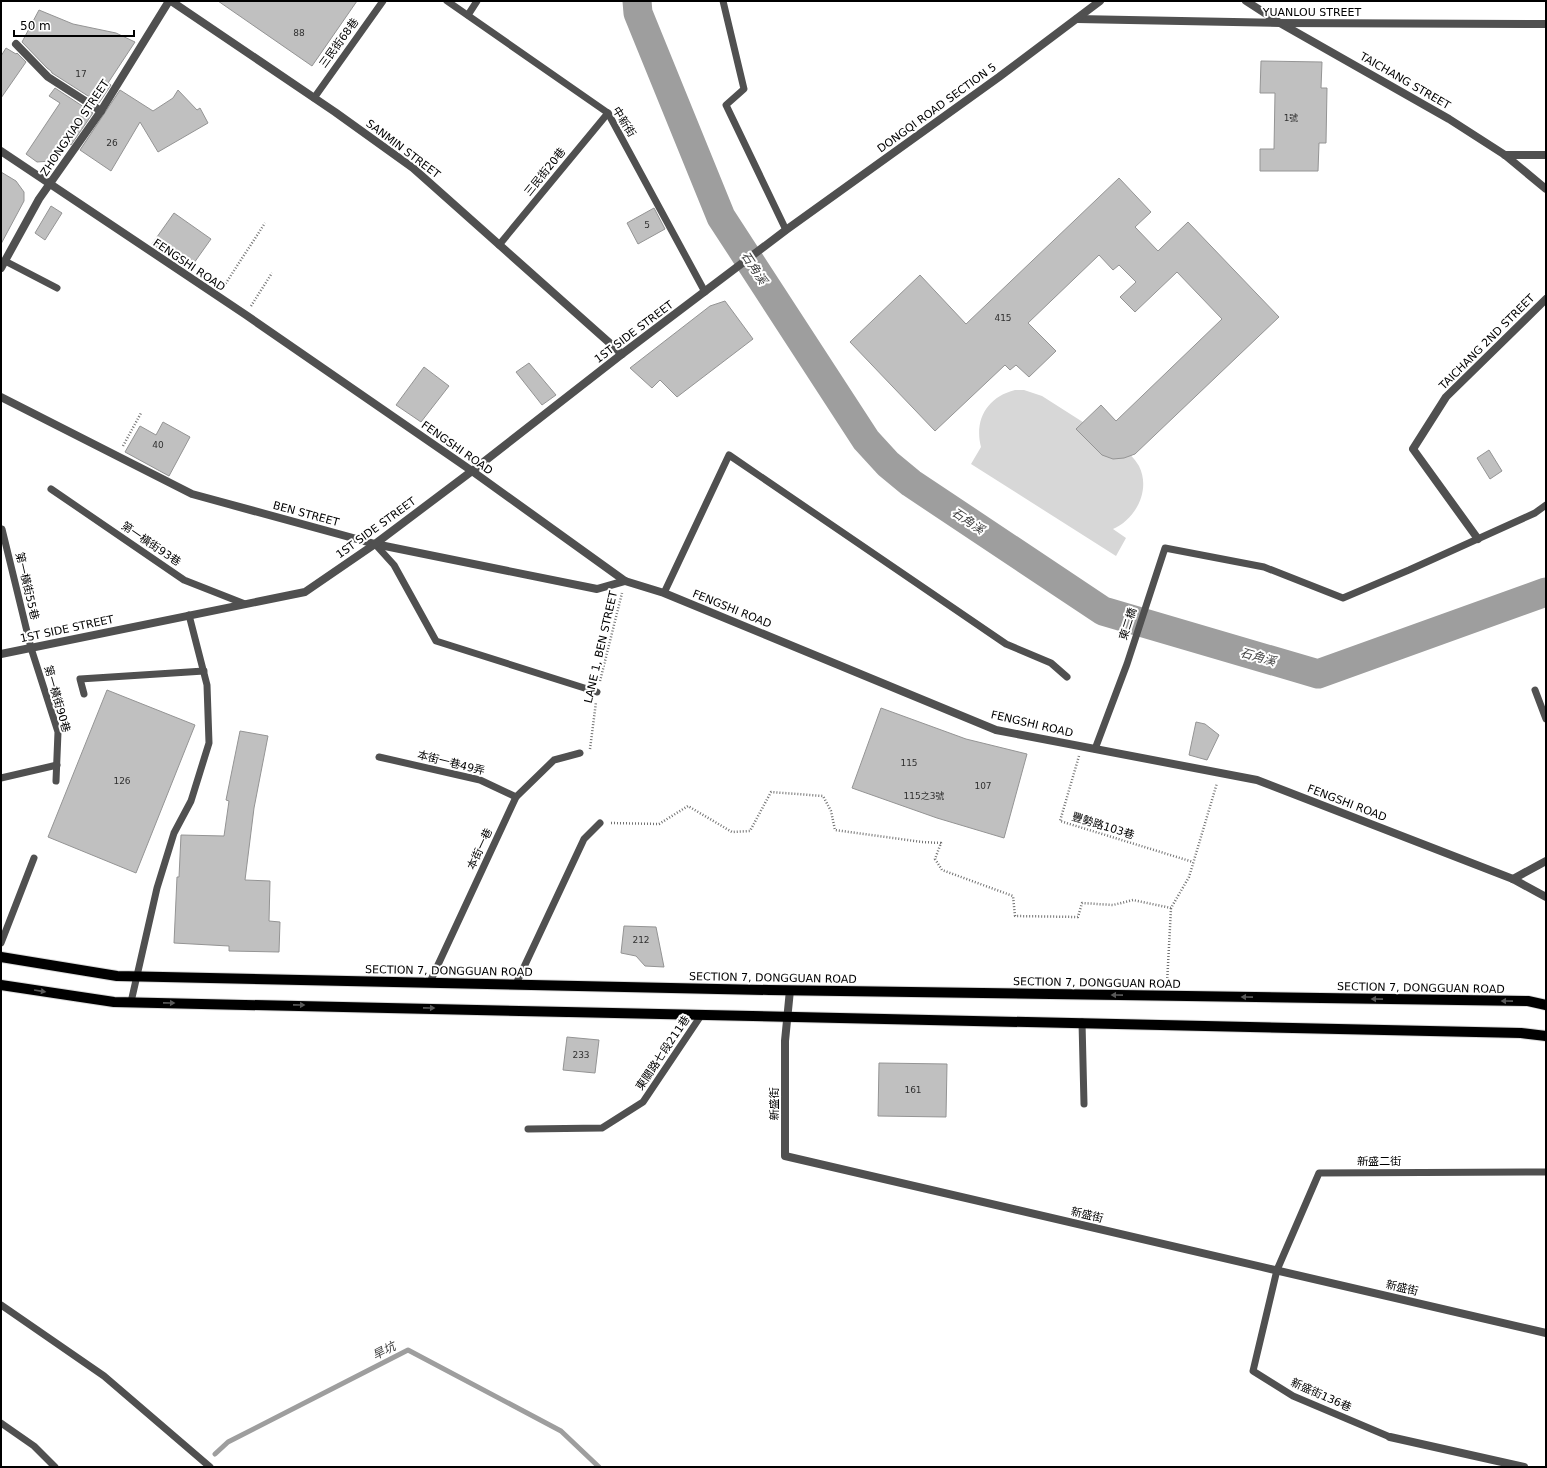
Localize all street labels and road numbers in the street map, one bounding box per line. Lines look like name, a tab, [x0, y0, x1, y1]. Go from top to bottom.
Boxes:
street label: YUANLOU STREET	[1262, 6, 1361, 19]
street label: 三民街68巷	[317, 16, 361, 70]
street label: TAICHANG STREET	[1357, 49, 1453, 112]
street label: DONGQI ROAD SECTION 5	[875, 60, 999, 156]
street label: ZHONGXIAO STREET	[38, 77, 112, 179]
street label: 中新街	[610, 105, 638, 139]
street label: SANMIN STREET	[363, 117, 443, 181]
street label: 三民街20巷	[522, 145, 568, 199]
street label: FENGSHI ROAD	[150, 236, 228, 294]
street label: TAICHANG 2ND STREET	[1436, 291, 1538, 393]
street label: 1ST SIDE STREET	[592, 298, 676, 366]
street label: FENGSHI ROAD	[419, 419, 495, 477]
street label: 1ST SIDE STREET	[334, 495, 419, 561]
street label: BEN STREET	[271, 499, 341, 529]
street label: 第一橫街93巷	[119, 519, 183, 569]
street label: 第一橫街55巷	[13, 551, 41, 621]
street label: FENGSHI ROAD	[691, 587, 773, 631]
street label: LANE 1, BEN STREET	[582, 589, 620, 704]
street label: 東二橋	[1117, 606, 1139, 642]
street label: 1ST SIDE STREET	[19, 613, 115, 645]
street label: 第一橫街90巷	[41, 664, 73, 734]
street label: FENGSHI ROAD	[990, 708, 1074, 740]
street label: 本街一巷49弄	[416, 748, 486, 778]
street label: FENGSHI ROAD	[1305, 782, 1389, 824]
street label: 豐勢路103巷	[1070, 810, 1136, 842]
street label: 本街一巷	[465, 826, 495, 872]
street label: SECTION 7, DONGGUAN ROAD	[365, 963, 533, 979]
street label: SECTION 7, DONGGUAN ROAD	[689, 970, 857, 986]
street label: SECTION 7, DONGGUAN ROAD	[1013, 975, 1181, 991]
street label: SECTION 7, DONGGUAN ROAD	[1337, 980, 1505, 996]
street label: 東關路七段211巷	[633, 1013, 693, 1093]
street label: 新盛街	[768, 1088, 781, 1121]
street label: 新盛二街	[1357, 1155, 1401, 1168]
street label: 新盛街	[1069, 1205, 1105, 1225]
street label: 新盛街	[1384, 1278, 1420, 1298]
street label: 新盛街136巷	[1289, 1376, 1353, 1414]

